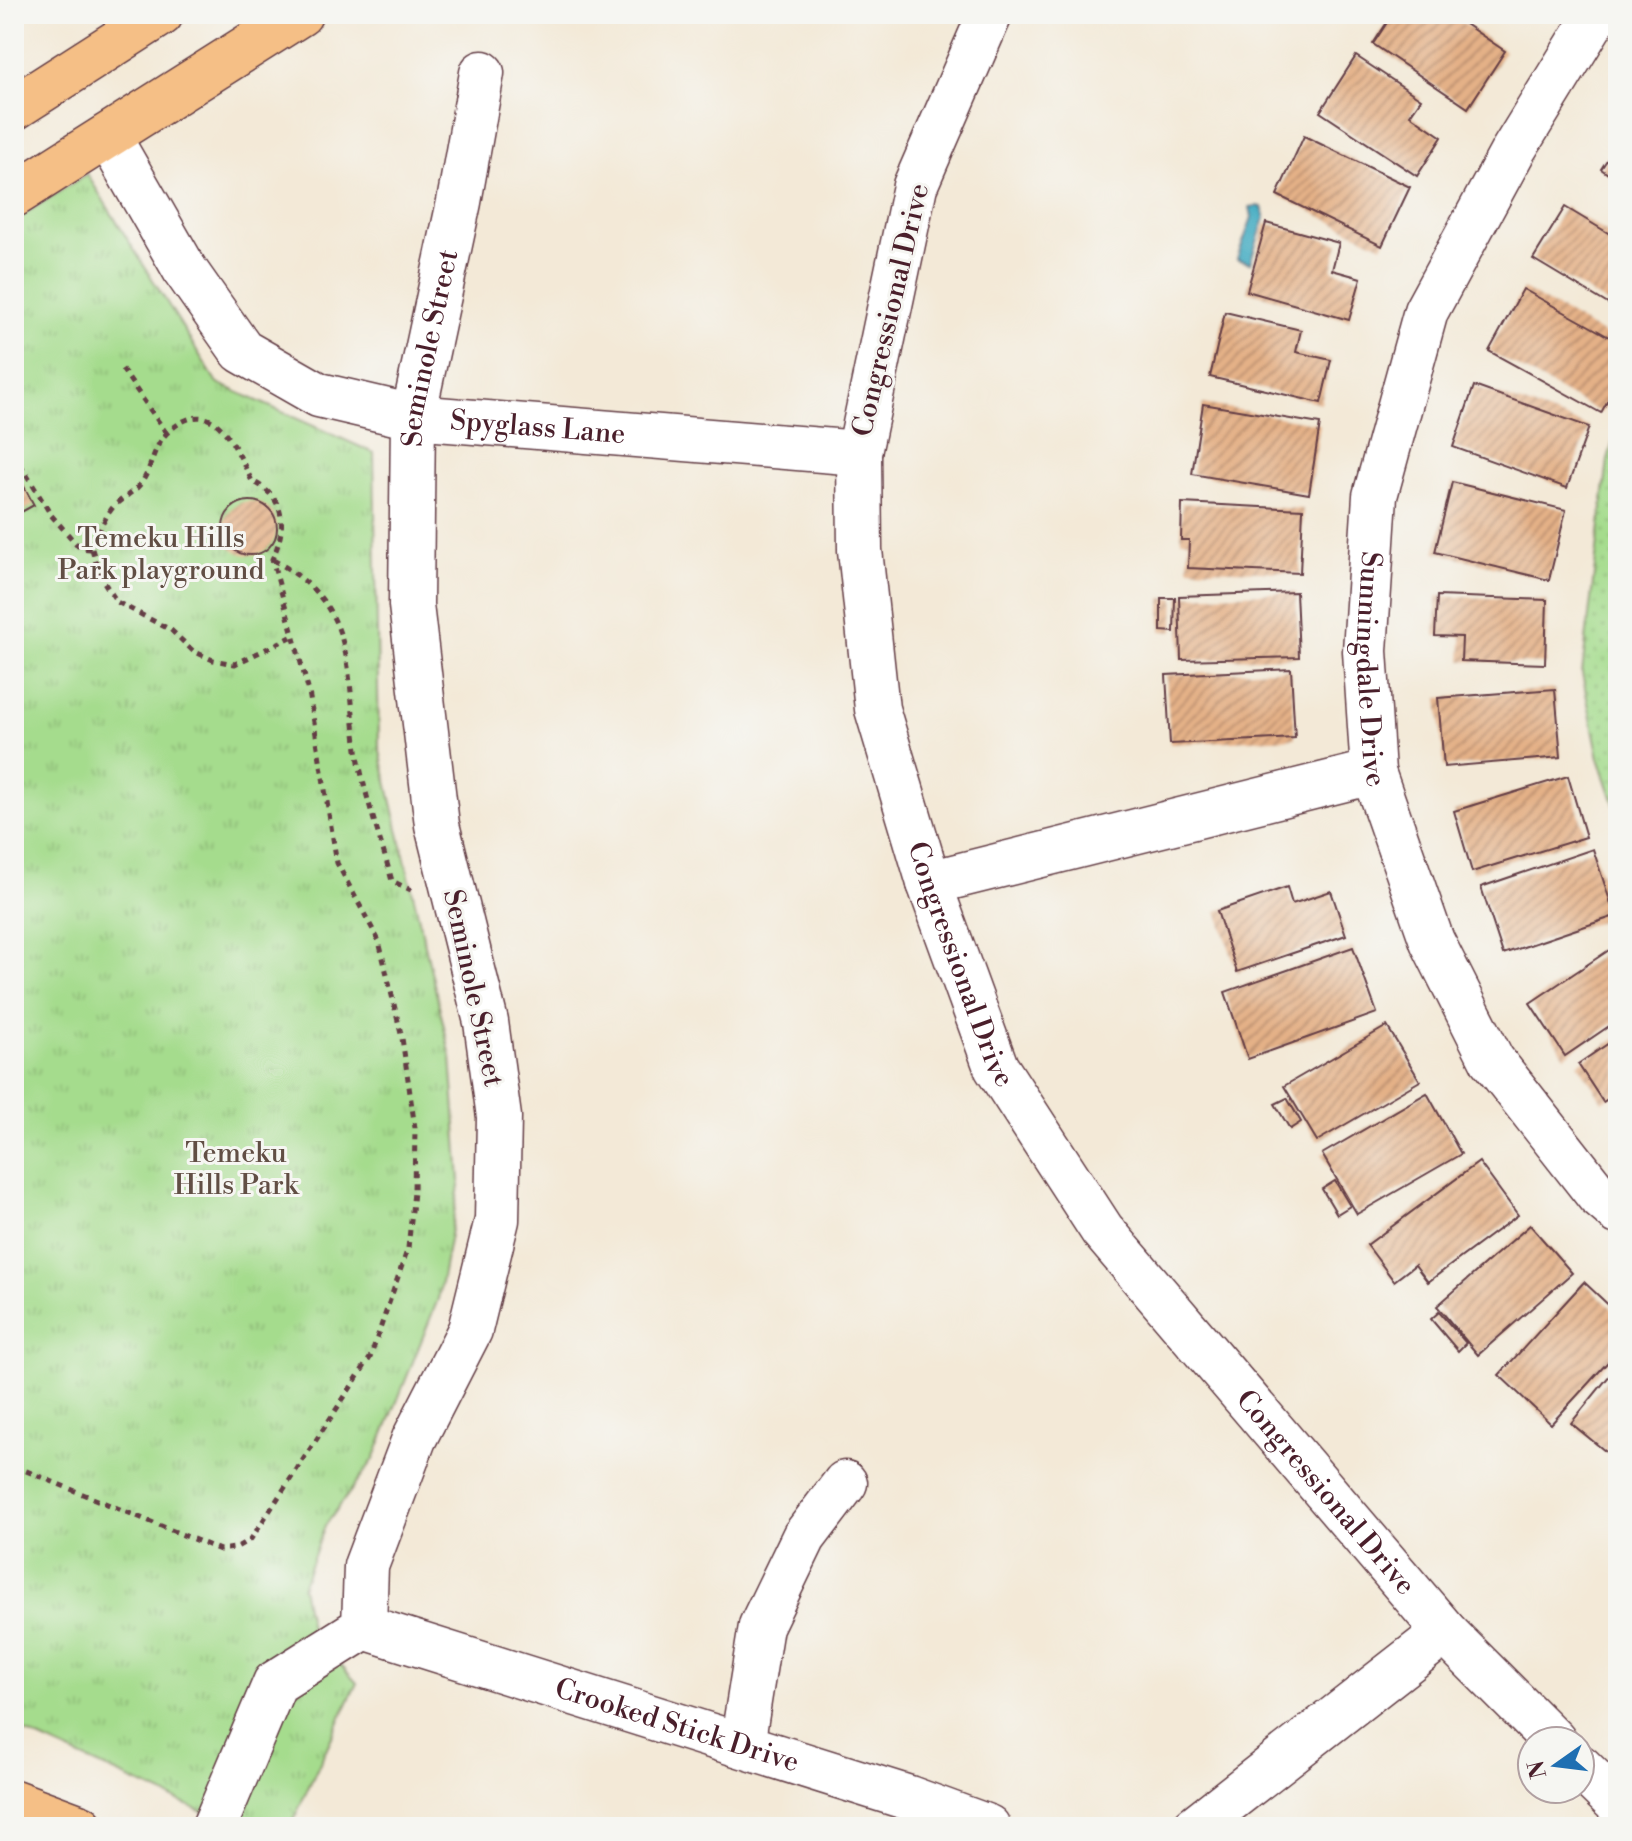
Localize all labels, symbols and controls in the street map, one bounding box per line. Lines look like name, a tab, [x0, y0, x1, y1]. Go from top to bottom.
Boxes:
street label: Congressional Drive	[845, 180, 937, 440]
street label: Seminole Street	[395, 246, 466, 447]
street label: Spyglass Lane	[449, 403, 627, 452]
park label: Temeku Hills Park playground	[58, 521, 264, 588]
street label: Sunningdale Drive	[1347, 550, 1394, 791]
street label: Congressional Drive	[900, 837, 1022, 1094]
street label: Seminole Street	[435, 886, 511, 1090]
park label: Temeku Hills Park	[174, 1136, 300, 1203]
street label: Congressional Drive	[1229, 1383, 1423, 1602]
street label: Crooked Stick Drive	[551, 1670, 803, 1780]
north arrow	[1516, 1725, 1596, 1805]
text: N	[1523, 1757, 1553, 1781]

